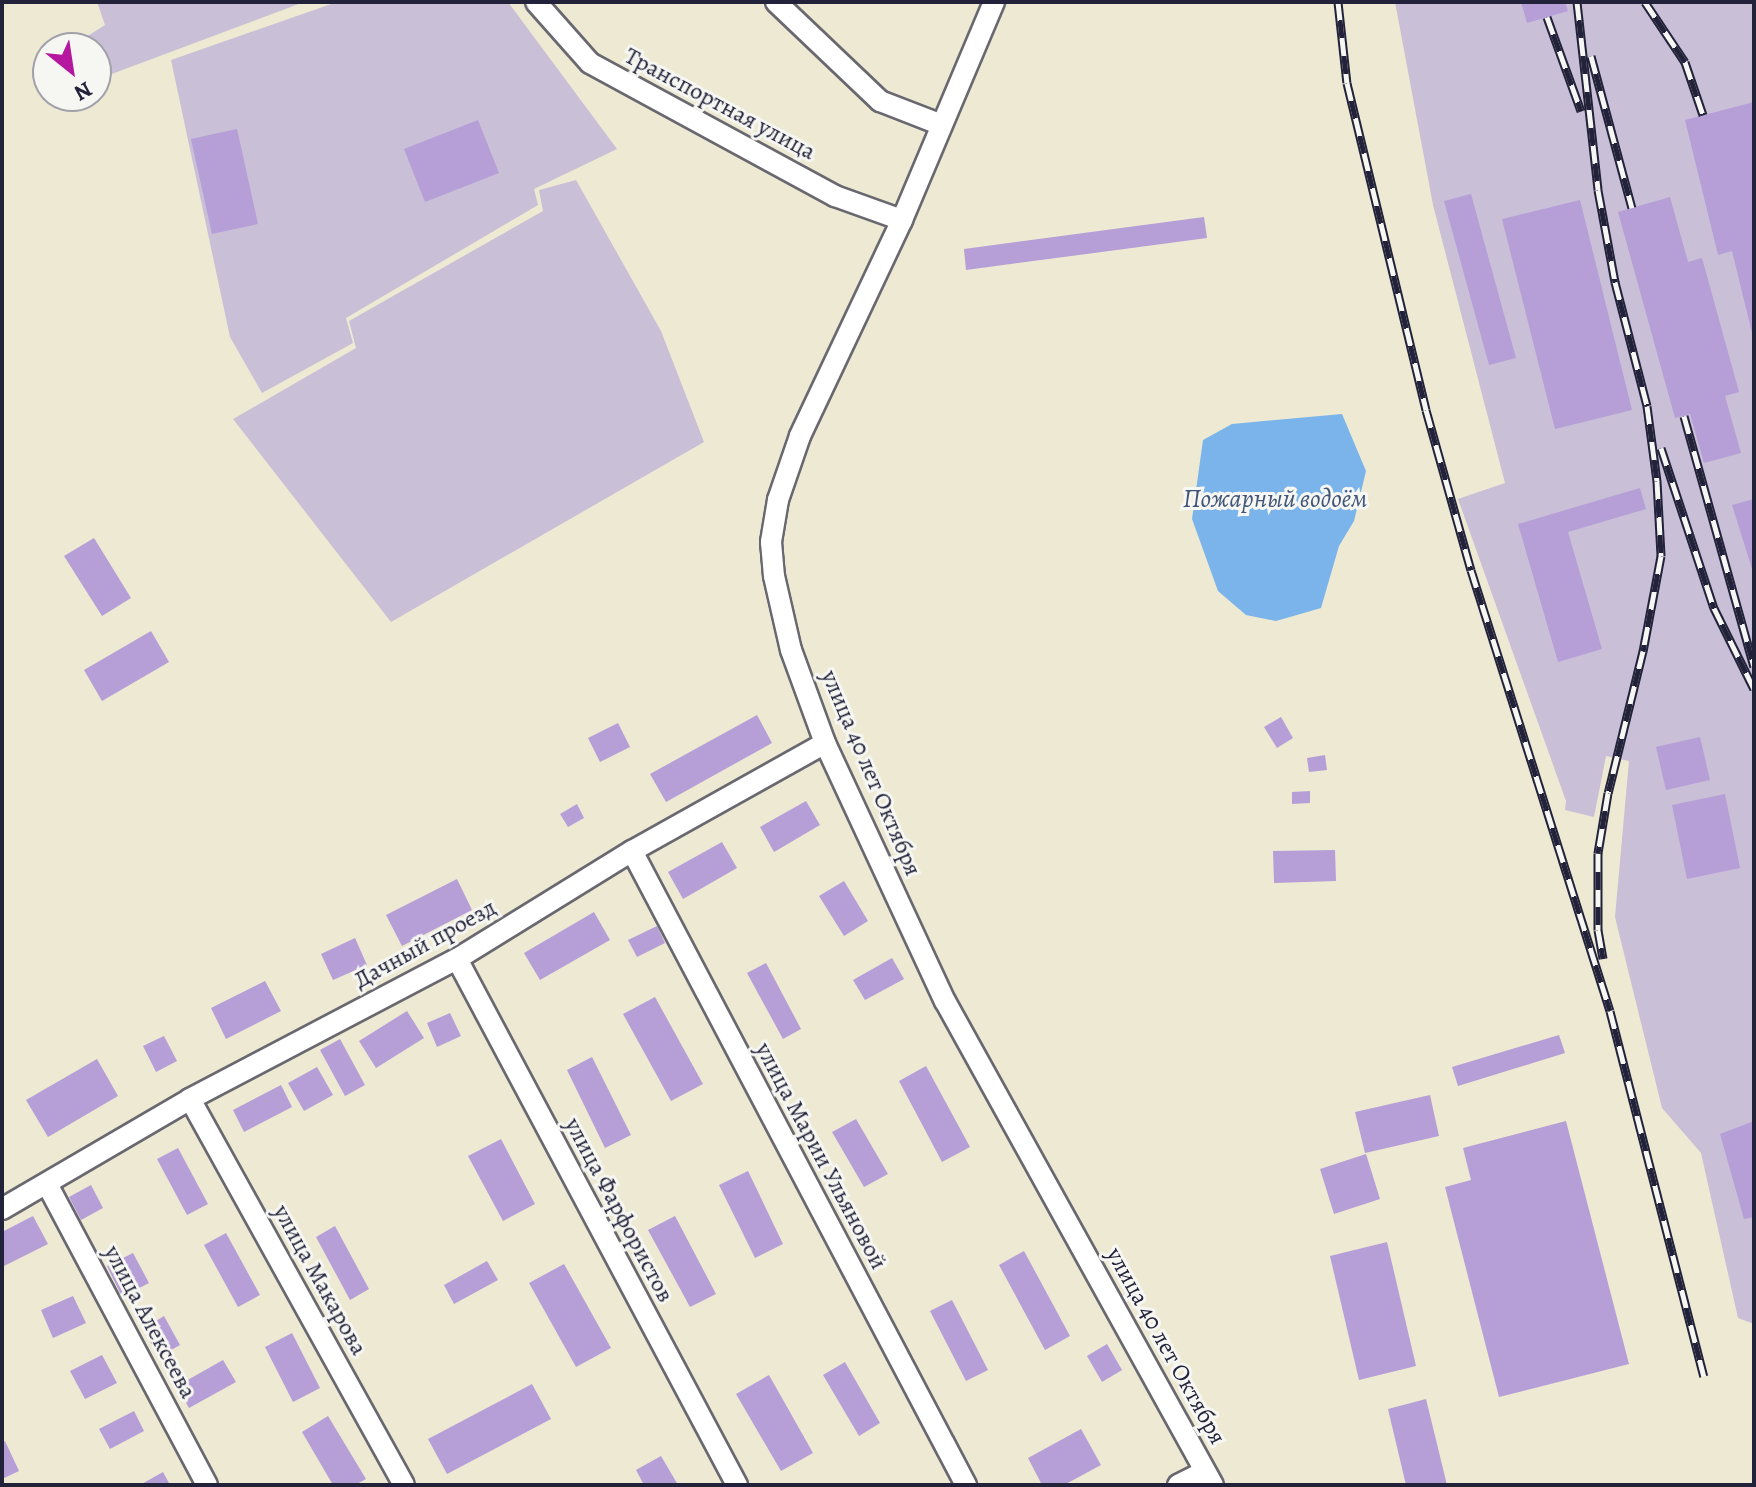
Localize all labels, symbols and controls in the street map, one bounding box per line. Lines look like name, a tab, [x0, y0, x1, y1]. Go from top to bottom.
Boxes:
north arrow	[32, 32, 112, 112]
street label: Транспортная улица	[620, 41, 820, 167]
text: N	[69, 74, 97, 108]
water label: Пожарный водоём	[1183, 483, 1367, 515]
street label: улица 40 лет Октября	[815, 666, 927, 880]
street label: Дачный проезд	[349, 893, 501, 995]
street label: улица Марии Ульяновой	[749, 1038, 893, 1274]
street label: улица Фарфористов	[558, 1113, 680, 1307]
street label: улица Макарова	[267, 1200, 373, 1360]
street label: улица Алексеева	[98, 1241, 202, 1403]
street label: улица 40 лет Октября	[1100, 1243, 1232, 1449]

